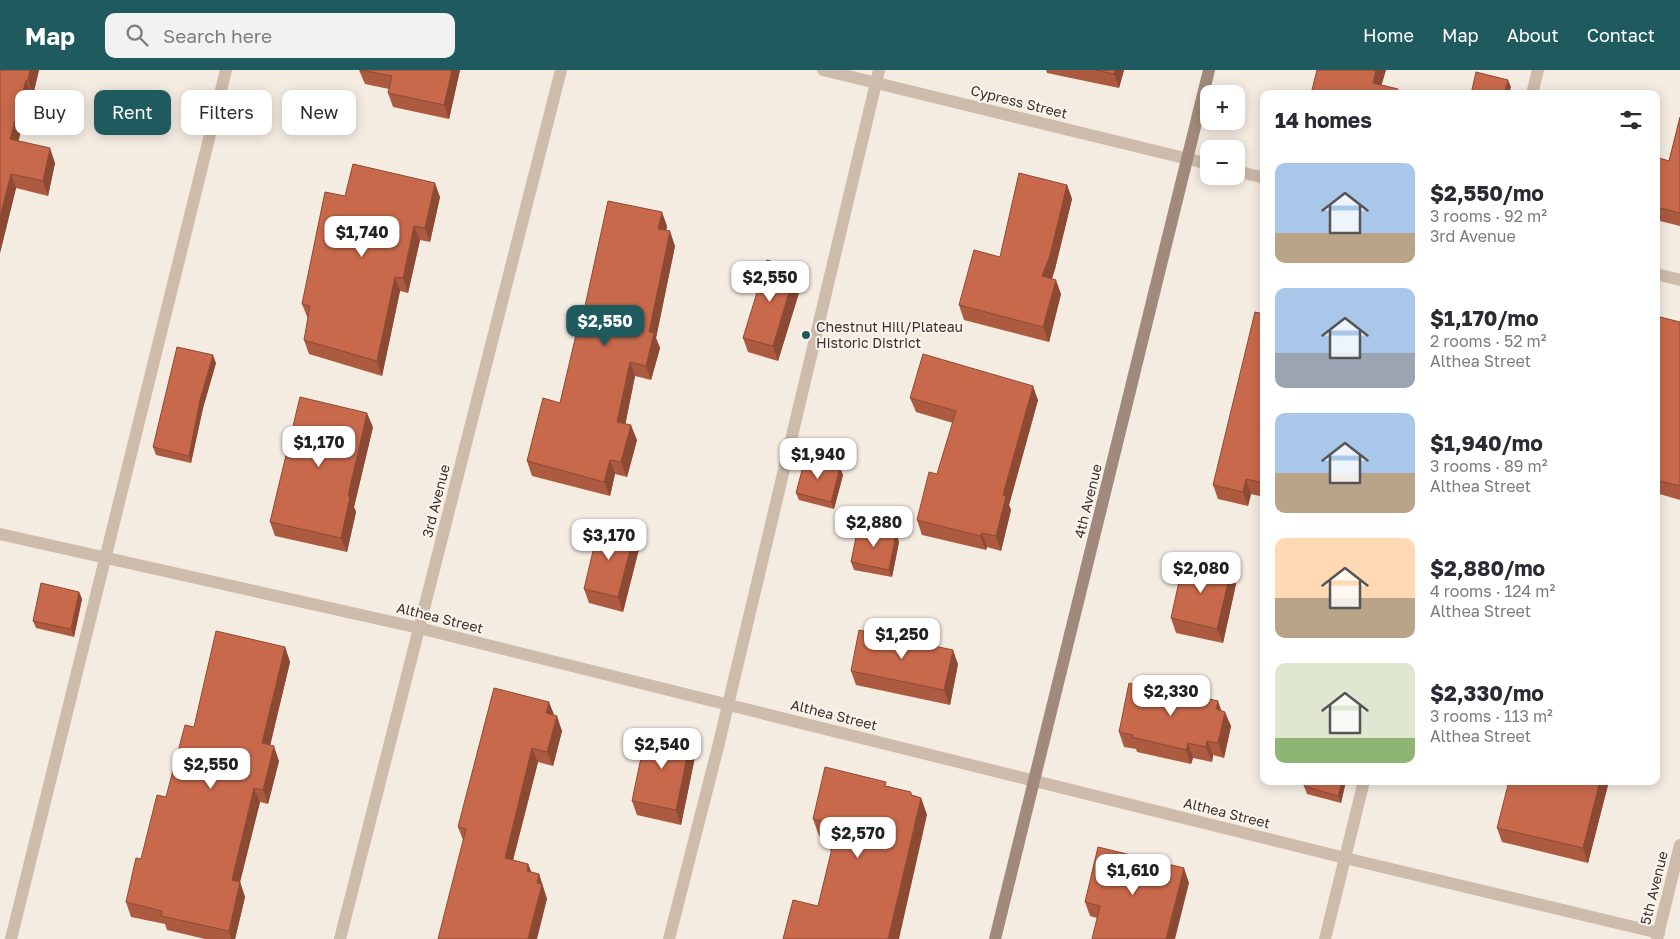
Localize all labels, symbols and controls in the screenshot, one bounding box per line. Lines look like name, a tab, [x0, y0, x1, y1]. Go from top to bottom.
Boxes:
search box	[105, 13, 455, 58]
text: Map	[25, 21, 75, 50]
icon: search	[123, 21, 151, 49]
text: Search here	[163, 24, 272, 47]
text: Home	[1363, 24, 1414, 46]
text: Map	[1442, 24, 1479, 46]
text: About	[1507, 24, 1559, 46]
text: Contact	[1587, 24, 1655, 46]
street label: Cypress Street	[969, 81, 1069, 122]
map controls	[1200, 85, 1245, 185]
button: +	[1200, 85, 1245, 130]
chip: Buy	[15, 90, 84, 135]
chip: Rent	[94, 90, 171, 135]
chip: Filters	[181, 90, 272, 135]
chip: New	[282, 90, 356, 135]
icon: filters	[1617, 106, 1645, 134]
text: 14 homes	[1275, 107, 1372, 133]
button: −	[1200, 140, 1245, 185]
text: $2,550/mo	[1430, 180, 1544, 206]
icon: home	[1315, 183, 1375, 243]
text: 3 rooms · 92 m²	[1430, 206, 1547, 226]
pin: $1,740	[321, 216, 403, 258]
text: $1,740	[335, 222, 389, 242]
text: 3rd Avenue	[1430, 226, 1516, 246]
pin: $2,550	[729, 260, 811, 303]
text: $2,550	[742, 267, 798, 287]
pin: $2,550	[564, 304, 646, 347]
text: $1,170/mo	[1430, 305, 1539, 331]
icon: home	[1315, 308, 1375, 368]
text: $2,550	[577, 311, 633, 331]
place label: Chestnut Hill/Plateau Historic District	[816, 318, 963, 351]
marker: Chestnut Hill/Plateau Historic District	[800, 329, 812, 341]
text: 2 rooms · 52 m²	[1430, 331, 1546, 351]
text: Althea Street	[1430, 351, 1531, 371]
pin: $1,170	[278, 426, 360, 468]
text: $1,940/mo	[1430, 430, 1543, 456]
text: $1,170	[293, 432, 345, 452]
icon: home	[1315, 433, 1375, 493]
pin: $1,940	[777, 438, 859, 480]
text: $1,940	[791, 444, 845, 464]
text: 3 rooms · 89 m²	[1430, 456, 1547, 476]
street label: 3rd Avenue	[418, 462, 453, 539]
street label: 4th Avenue	[1070, 462, 1105, 540]
text: Althea Street	[1430, 476, 1531, 496]
pin: $2,880	[833, 506, 915, 548]
text: $2,880	[846, 512, 902, 532]
pin: $3,170	[568, 518, 650, 561]
text: $3,170	[583, 525, 635, 545]
pin: $2,080	[1160, 552, 1242, 594]
text: $2,880/mo	[1430, 555, 1545, 581]
text: $2,080	[1173, 558, 1229, 578]
icon: home	[1315, 558, 1375, 618]
text: 4 rooms · 124 m²	[1430, 581, 1555, 601]
street label: Althea Street	[395, 599, 485, 636]
text: Althea Street	[1430, 601, 1531, 621]
pin: $1,250	[861, 618, 943, 660]
text: $1,250	[875, 624, 929, 644]
pin: $2,330	[1130, 674, 1212, 717]
text: $2,330/mo	[1430, 680, 1544, 706]
text: $2,330	[1143, 681, 1199, 701]
icon: home	[1315, 683, 1375, 743]
street label: Althea Street	[789, 696, 879, 733]
text: 3 rooms · 113 m²	[1430, 706, 1553, 726]
text: Althea Street	[1430, 726, 1531, 746]
pin: $2,540	[621, 728, 703, 770]
text: $2,540	[634, 734, 690, 754]
pin: $2,550	[170, 748, 252, 790]
text: $2,550	[183, 754, 239, 774]
street label: Althea Street	[1182, 794, 1272, 831]
pin: $2,570	[817, 816, 899, 859]
text: $2,570	[831, 823, 885, 843]
street label: 5th Avenue	[1636, 849, 1671, 926]
pin: $1,610	[1092, 854, 1174, 896]
text: $1,610	[1107, 860, 1159, 880]

